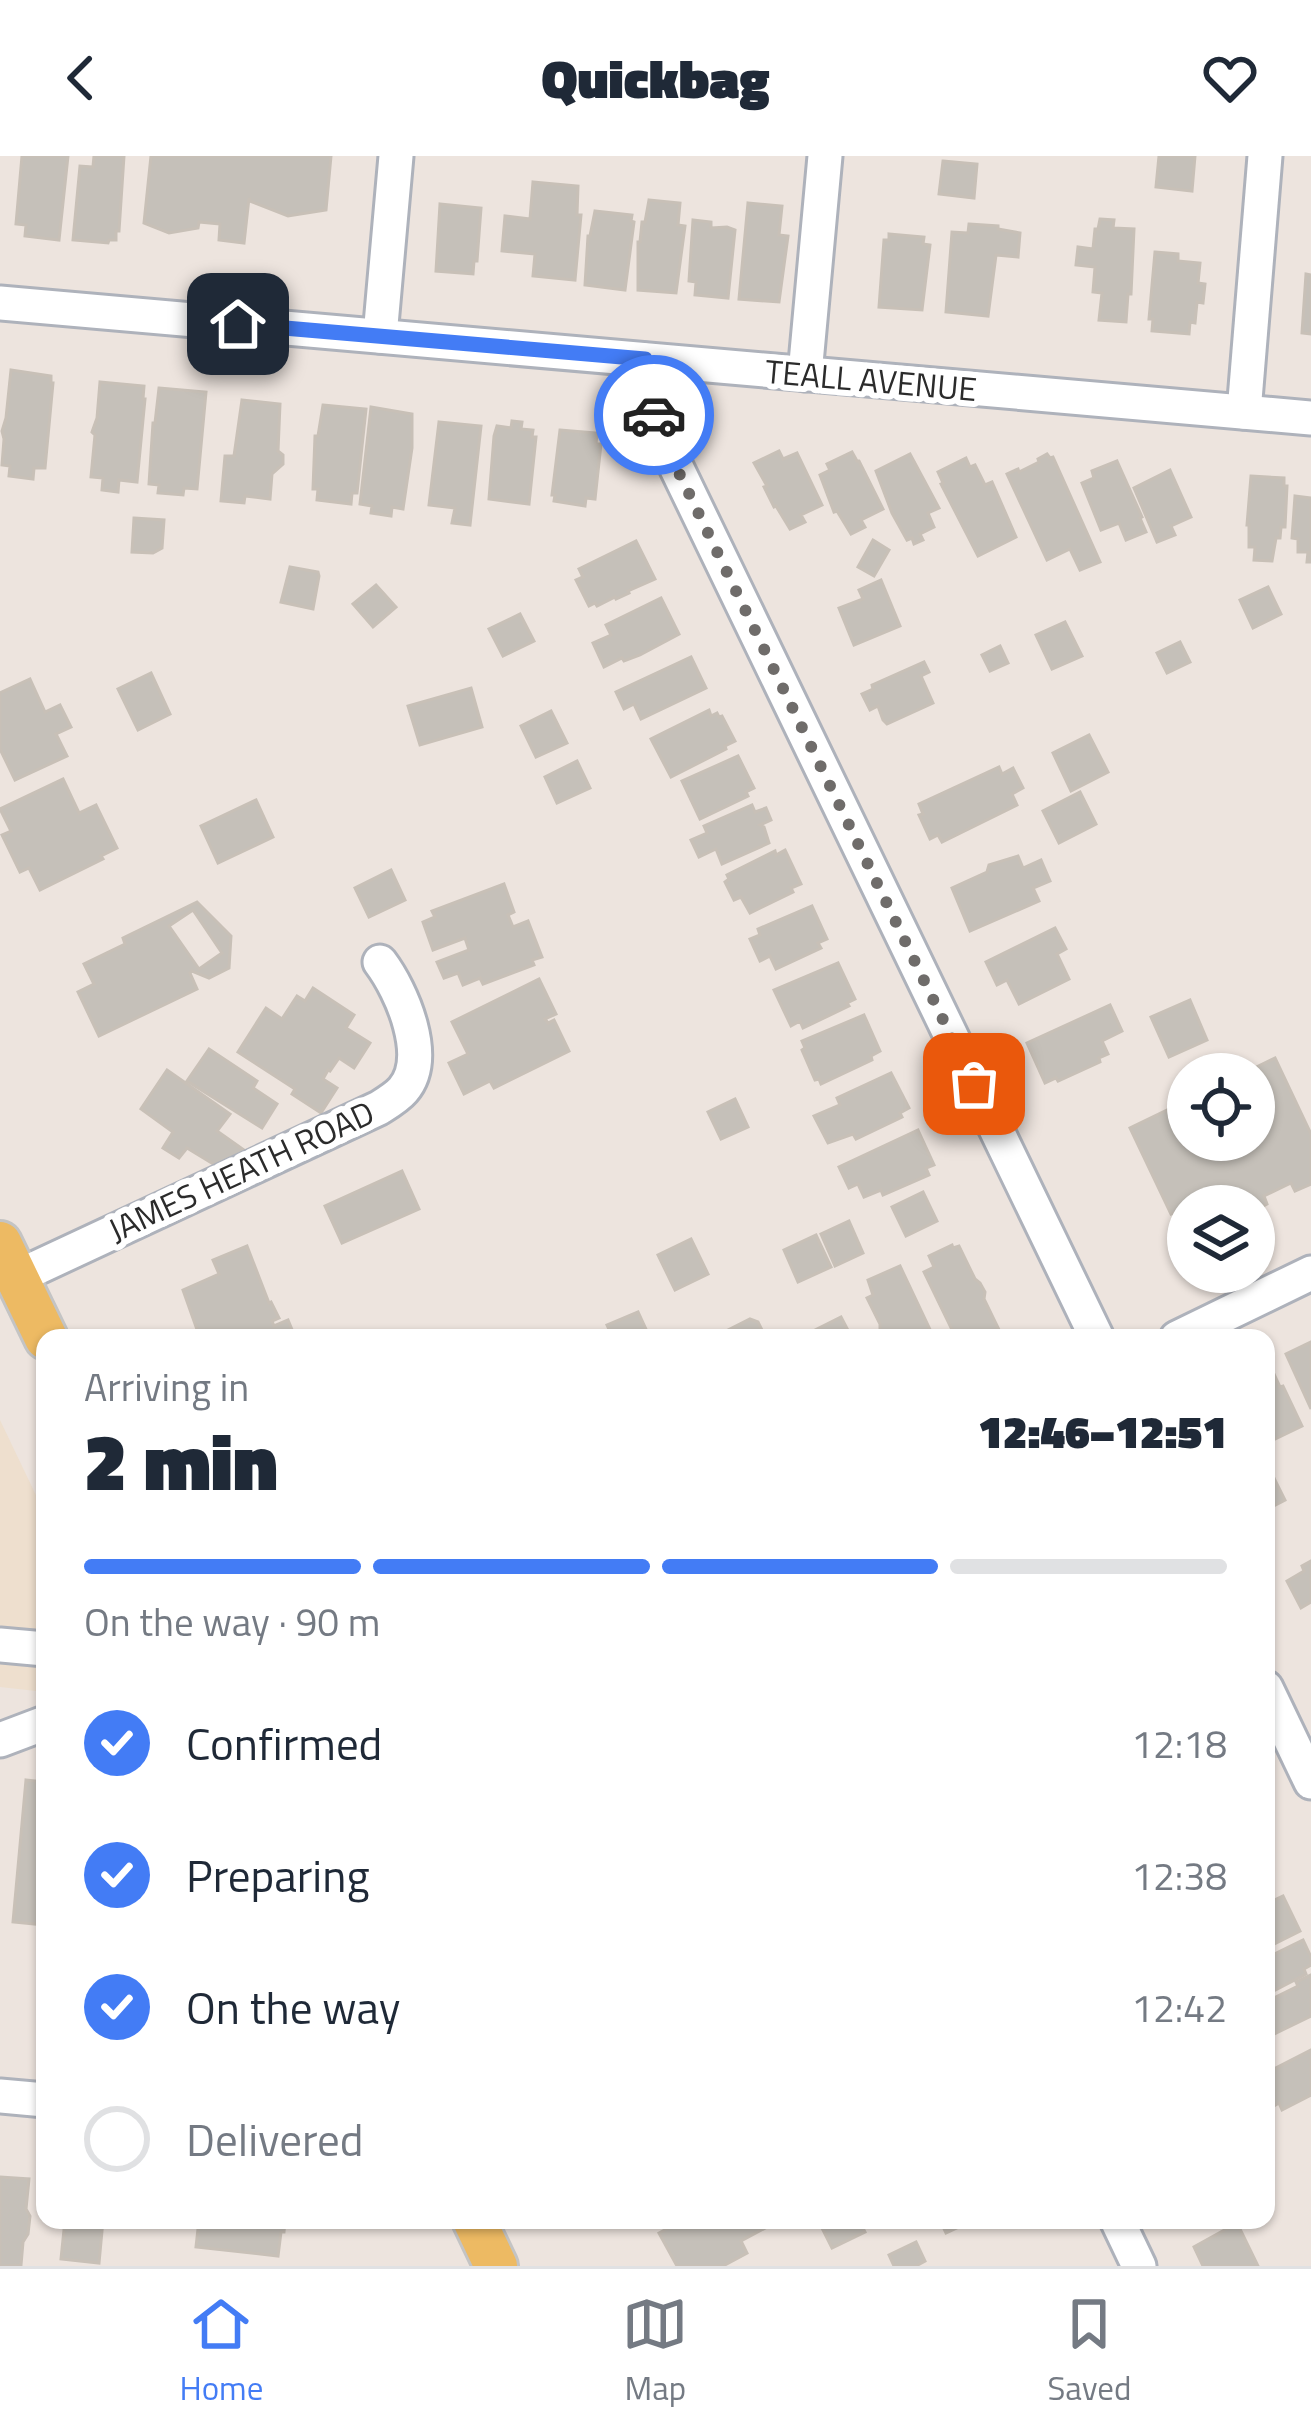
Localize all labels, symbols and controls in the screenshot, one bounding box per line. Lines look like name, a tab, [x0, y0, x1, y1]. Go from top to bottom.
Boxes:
text: Quickbag	[541, 37, 770, 119]
icon: back	[48, 45, 114, 111]
icon: heart	[1197, 45, 1263, 111]
pin	[187, 273, 289, 375]
icon: home	[205, 291, 271, 357]
street label: TEALL AVENUE	[763, 346, 979, 414]
courier	[594, 355, 714, 475]
icon: car	[621, 382, 687, 448]
pin	[923, 1033, 1025, 1135]
icon: bag	[941, 1051, 1007, 1117]
map controls	[1167, 1053, 1275, 1293]
button: locate	[1167, 1053, 1275, 1161]
street label: JAMES HEATH ROAD	[100, 1087, 382, 1255]
button: layers	[1167, 1185, 1275, 1293]
text: Arriving in	[84, 1357, 249, 1416]
text: 12:46–12:51	[978, 1397, 1227, 1465]
text: 2 min	[84, 1402, 278, 1520]
text: On the way · 90 m	[84, 1592, 380, 1651]
text: Confirmed	[186, 1709, 382, 1777]
icon: check	[84, 1710, 150, 1776]
text: 12:18	[1131, 1714, 1227, 1773]
text: Preparing	[186, 1841, 370, 1909]
icon: check	[84, 1842, 150, 1908]
text: 12:38	[1131, 1846, 1227, 1905]
text: On the way	[186, 1973, 400, 2041]
icon: check	[84, 1974, 150, 2040]
text: 12:42	[1131, 1978, 1227, 2037]
text: Delivered	[186, 2105, 364, 2173]
tab: Home	[180, 2291, 263, 2413]
tab: Map	[622, 2291, 688, 2413]
tab: Saved	[1047, 2291, 1131, 2413]

